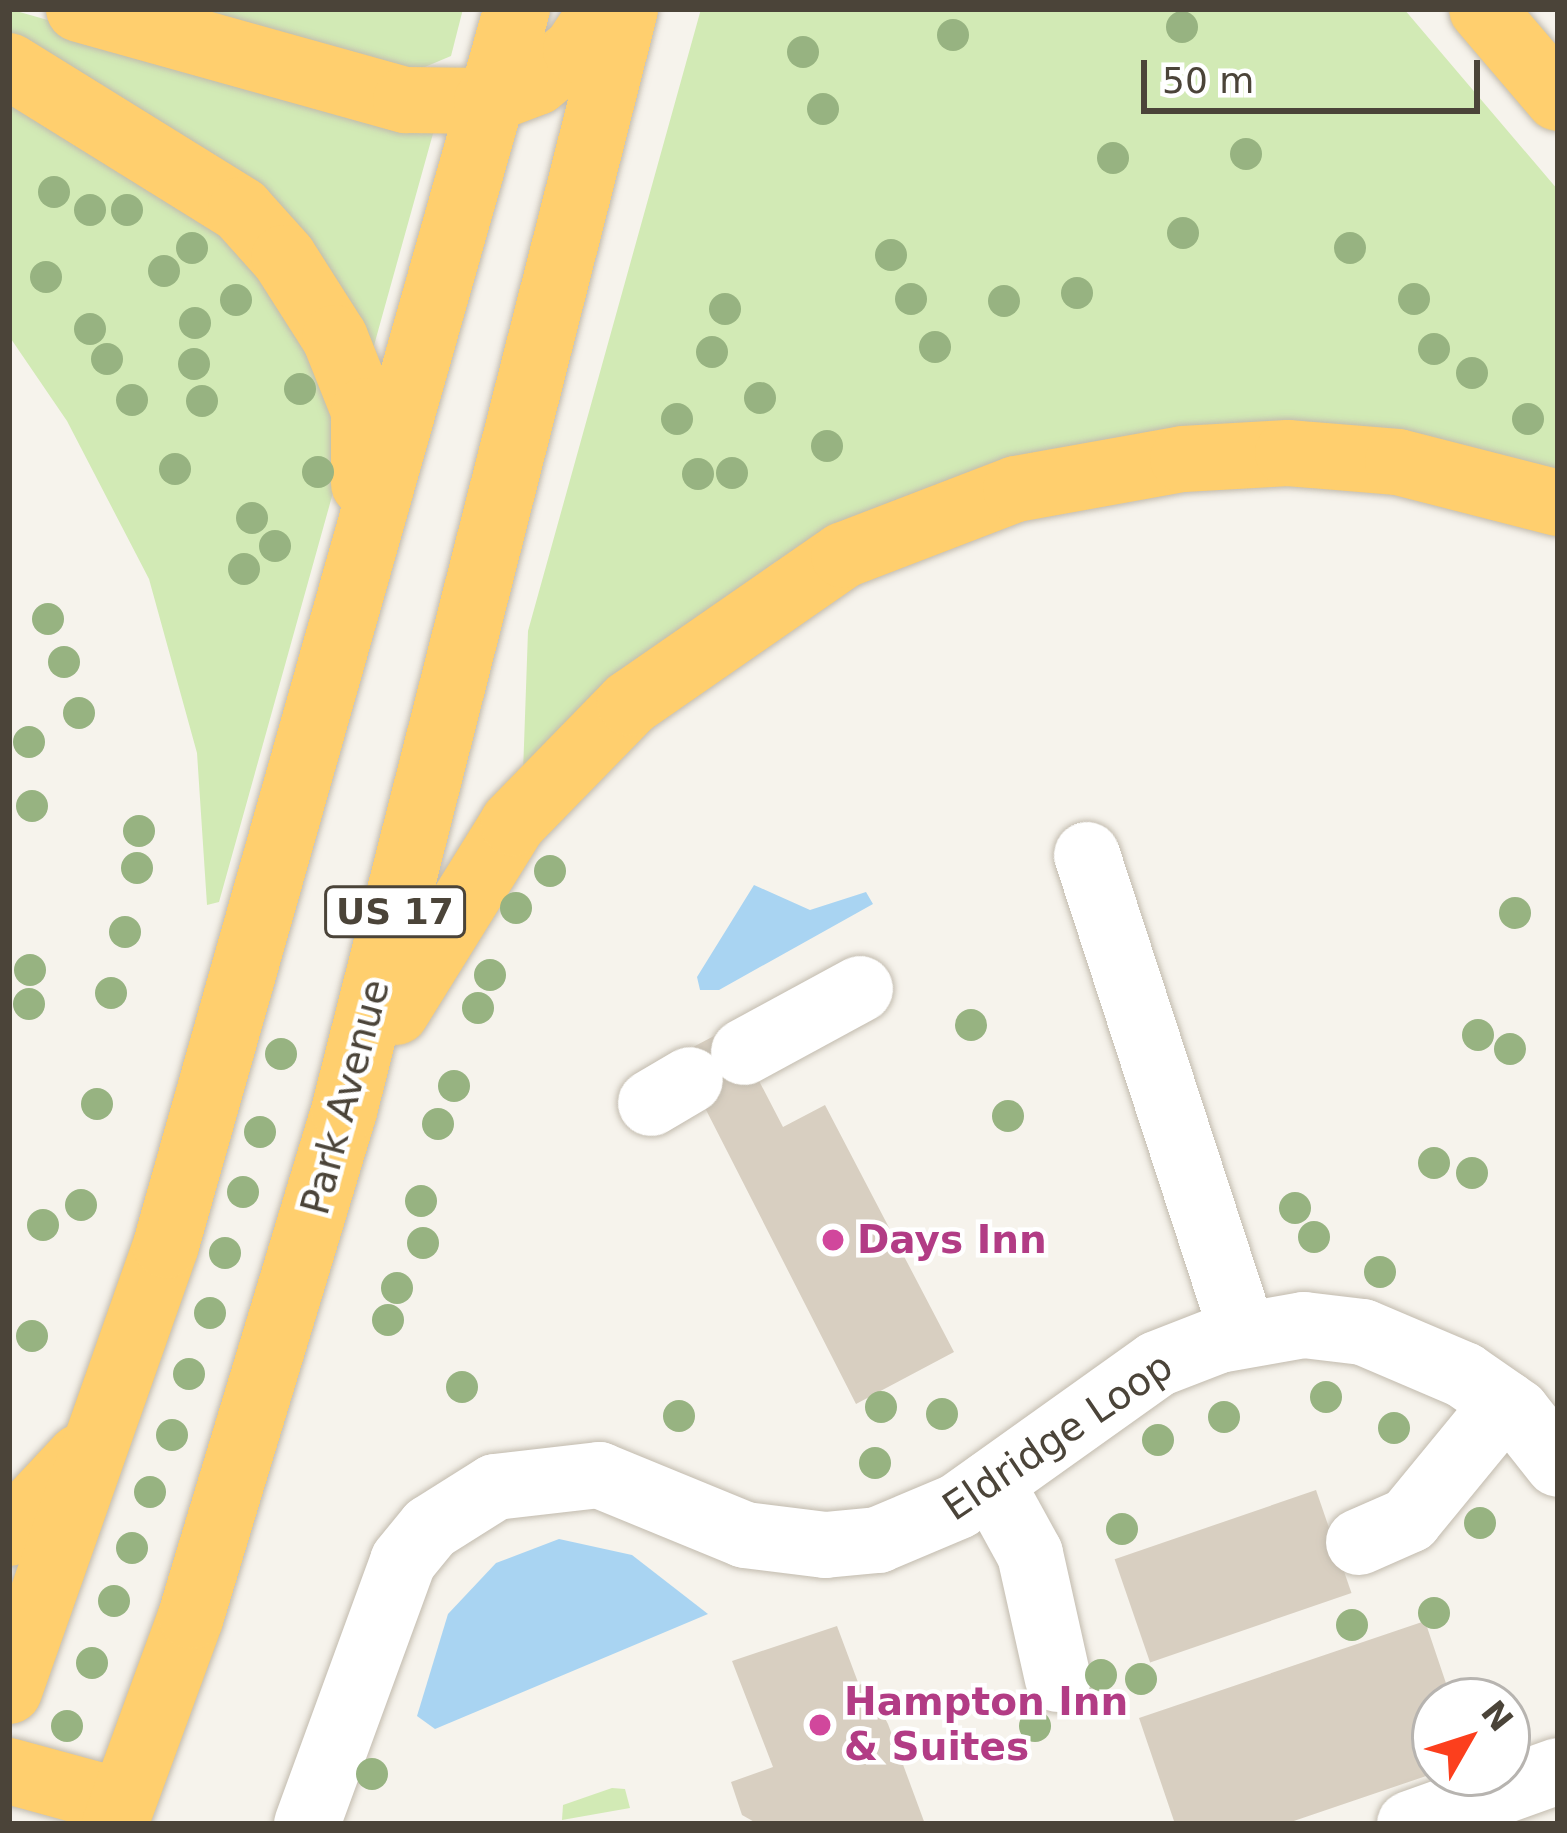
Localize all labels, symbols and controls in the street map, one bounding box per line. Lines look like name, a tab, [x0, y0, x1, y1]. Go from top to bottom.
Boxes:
scale bar	[1147, 36, 1486, 110]
text: 50 m	[1162, 60, 1254, 101]
road number: US 17	[323, 882, 467, 942]
street label: Park Avenue	[292, 974, 400, 1220]
place label: Days Inn	[857, 1217, 1047, 1263]
marker: Days Inn	[820, 1227, 846, 1253]
street label: Eldridge Loop	[934, 1343, 1182, 1531]
north arrow	[1411, 1677, 1531, 1797]
place label: Hampton Inn & Suites	[844, 1680, 1128, 1771]
text: N	[1473, 1693, 1521, 1739]
marker: Hampton Inn & Suites	[807, 1712, 833, 1738]

